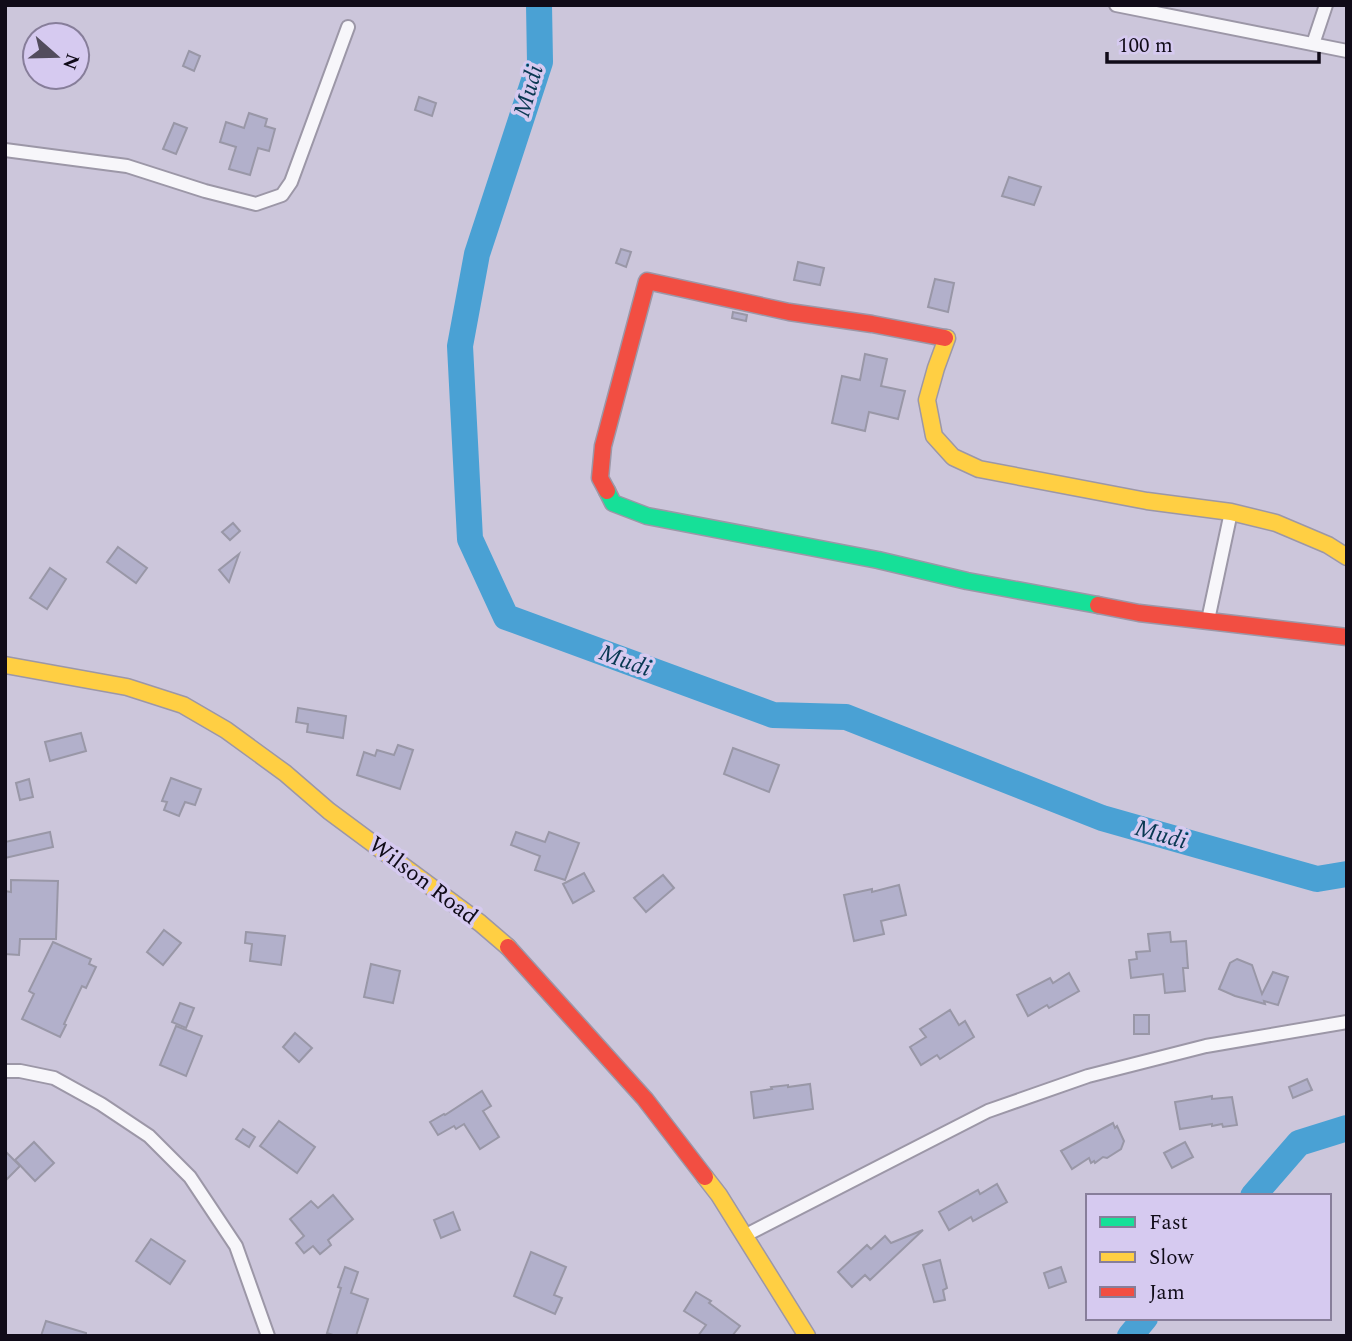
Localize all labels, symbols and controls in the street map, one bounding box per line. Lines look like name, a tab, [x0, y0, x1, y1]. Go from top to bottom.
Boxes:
north arrow	[21, 21, 91, 91]
scale bar	[1107, 21, 1319, 65]
text: 100 m	[1118, 30, 1173, 62]
text: N	[54, 49, 87, 74]
water label: Mudi	[504, 60, 554, 122]
water label: Mudi	[594, 635, 656, 687]
water label: Mudi	[1130, 810, 1192, 860]
street label: Wilson Road	[361, 828, 485, 934]
legend	[1086, 1194, 1331, 1320]
text: Fast	[1149, 1207, 1188, 1239]
text: Slow	[1149, 1242, 1195, 1274]
text: Jam	[1149, 1277, 1185, 1309]

